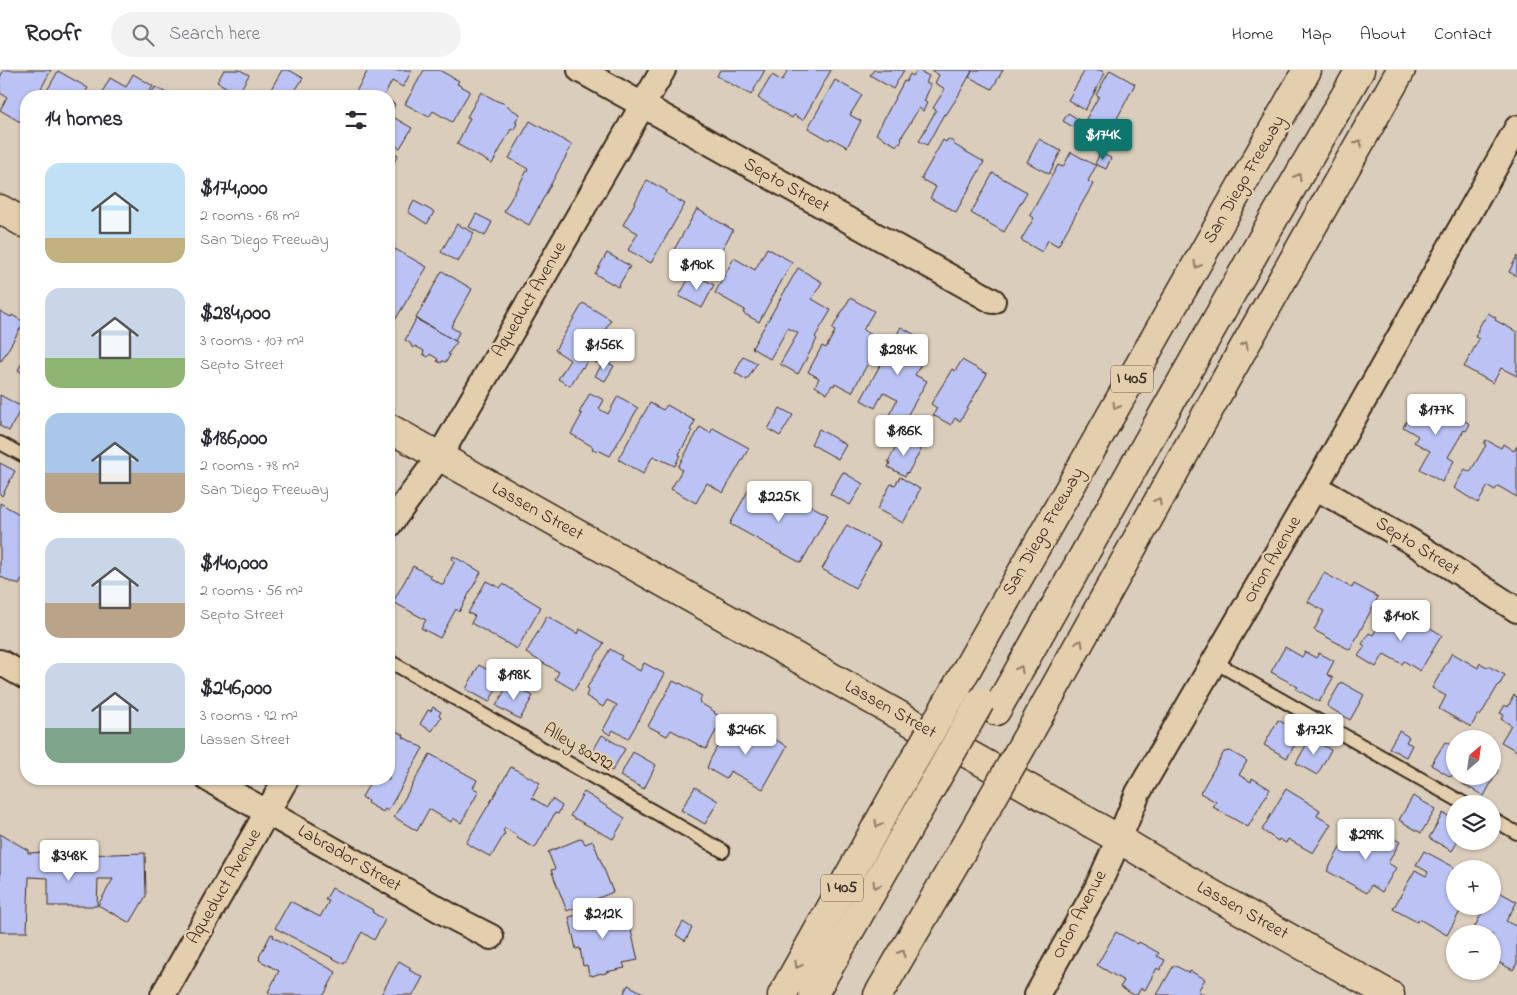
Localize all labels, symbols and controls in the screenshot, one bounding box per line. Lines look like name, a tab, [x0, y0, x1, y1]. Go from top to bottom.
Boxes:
search box	[111, 12, 461, 57]
text: Roofr	[25, 17, 81, 52]
icon: search	[129, 21, 157, 49]
text: Search here	[169, 21, 260, 48]
text: Home	[1232, 22, 1273, 48]
text: Map	[1301, 22, 1332, 48]
text: About	[1360, 22, 1406, 48]
text: Contact	[1434, 22, 1492, 48]
text: 14 homes	[45, 105, 123, 135]
icon: filters	[342, 106, 370, 134]
street label: San Diego Freeway	[1198, 111, 1293, 250]
pin: $174K	[1068, 118, 1138, 161]
text: $174K	[1085, 123, 1121, 147]
one-way arrow	[1353, 139, 1363, 148]
street label: Septo Street	[738, 152, 834, 220]
text: $174,000	[200, 174, 268, 204]
one-way arrow	[1292, 174, 1302, 183]
icon: home	[85, 183, 145, 243]
text: 2 rooms · 68 m²	[200, 204, 300, 228]
text: San Diego Freeway	[200, 228, 329, 252]
street label: Aqueduct Avenue	[486, 237, 574, 363]
pin: $190K	[662, 248, 732, 291]
text: $190K	[680, 253, 714, 277]
one-way arrow	[1193, 259, 1203, 268]
text: $284,000	[200, 299, 271, 329]
icon: home	[85, 308, 145, 368]
pin: $156K	[569, 328, 639, 371]
text: 3 rooms · 107 m²	[200, 329, 304, 353]
text: $156K	[585, 333, 623, 357]
pin: $284K	[863, 334, 933, 376]
text: $284K	[879, 338, 917, 362]
one-way arrow	[1239, 342, 1249, 351]
text: Septo Street	[200, 353, 284, 377]
road number: I 405	[1111, 366, 1153, 392]
pin: $177K	[1401, 394, 1471, 436]
text: $177K	[1418, 398, 1454, 422]
one-way arrow	[1113, 400, 1123, 409]
pin: $186K	[869, 414, 939, 457]
text: $186K	[886, 419, 922, 443]
text: $186,000	[200, 424, 267, 454]
icon: home	[85, 433, 145, 493]
text: 2 rooms · 78 m²	[200, 454, 299, 478]
street label: San Diego Freeway	[997, 463, 1092, 602]
street label: Lassen Street	[486, 476, 588, 548]
text: San Diego Freeway	[200, 478, 329, 502]
pin: $225K	[744, 480, 814, 523]
text: $225K	[758, 485, 800, 509]
one-way arrow	[1152, 497, 1162, 506]
street label: Orion Avenue	[1237, 511, 1309, 609]
street label: Septo Street	[1370, 511, 1464, 583]
text: $140,000	[200, 549, 268, 579]
icon: home	[85, 558, 145, 618]
text: 2 rooms · 56 m²	[200, 579, 303, 603]
pin: $140K	[1366, 600, 1436, 642]
text: Septo Street	[200, 603, 284, 627]
text: $140K	[1383, 604, 1419, 628]
one-way arrow	[1073, 639, 1083, 648]
pin: $198K	[479, 658, 549, 701]
text: $198K	[497, 663, 531, 687]
one-way arrow	[1013, 665, 1023, 674]
text: $246,000	[200, 674, 272, 704]
street label: Lassen Street	[839, 674, 941, 746]
icon: home	[85, 683, 145, 743]
text: 3 rooms · 92 m²	[200, 704, 298, 728]
pin: $246K	[711, 714, 781, 756]
pin: $172K	[1279, 714, 1349, 756]
street label: Alley 80292	[538, 717, 618, 779]
text: $246K	[726, 718, 766, 742]
text: $172K	[1295, 718, 1333, 742]
text: Lassen Street	[200, 728, 290, 752]
north arrow	[1446, 730, 1501, 785]
map controls	[1446, 730, 1501, 980]
button: layers	[1446, 795, 1501, 850]
one-way arrow	[875, 818, 885, 827]
pin: $299K	[1331, 818, 1401, 861]
street label: Labrador Street	[292, 819, 406, 899]
text: $299K	[1348, 823, 1384, 847]
street label: Aqueduct Avenue	[181, 824, 269, 950]
pin: $348K	[34, 840, 104, 882]
text: $348K	[51, 844, 87, 868]
button: +	[1446, 860, 1501, 915]
street label: Orion Avenue	[1046, 865, 1115, 964]
road number: I 405	[821, 874, 863, 901]
street label: Lassen Street	[1191, 875, 1293, 947]
one-way arrow	[872, 880, 882, 889]
pin: $212K	[568, 898, 638, 940]
text: $212K	[584, 902, 622, 926]
button: −	[1446, 925, 1501, 980]
one-way arrow	[896, 949, 906, 958]
one-way arrow	[795, 960, 805, 969]

